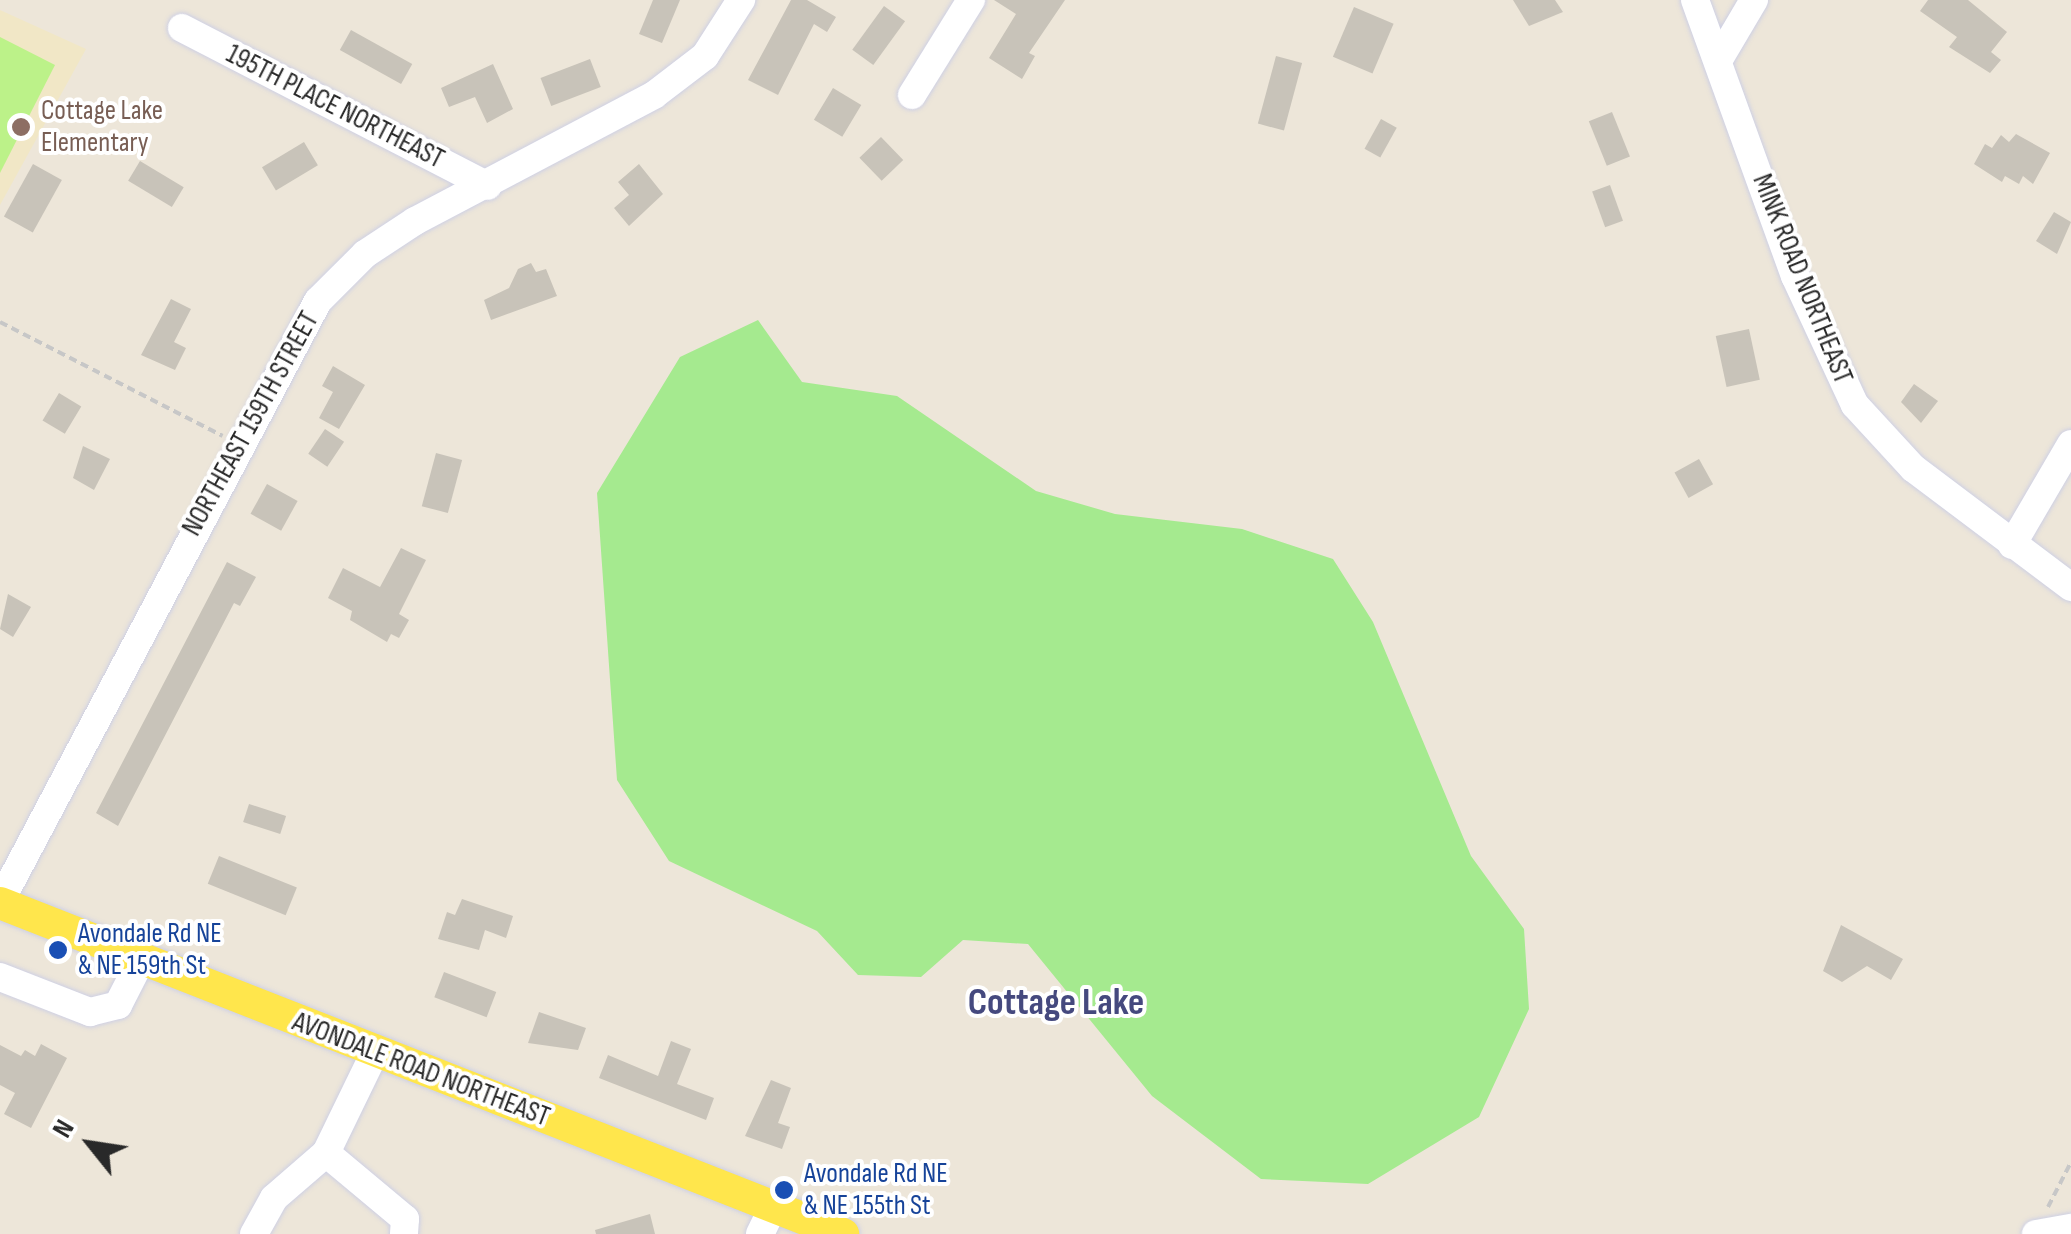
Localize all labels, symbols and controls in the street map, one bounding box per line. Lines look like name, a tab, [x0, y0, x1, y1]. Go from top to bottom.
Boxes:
street label: 195TH PLACE NORTHEAST	[220, 38, 450, 176]
place label: Cottage Lake Elementary	[41, 94, 163, 160]
marker: Cottage Lake Elementary	[10, 116, 32, 138]
street label: MINK ROAD NORTHEAST	[1745, 169, 1859, 389]
street label: NORTHEAST 159TH STREET	[175, 306, 327, 542]
place label: Avondale Rd NE & NE 159th St	[78, 917, 222, 983]
marker: Avondale Rd NE & NE 159th St	[47, 939, 69, 961]
district label: Cottage Lake	[968, 980, 1144, 1026]
street label: AVONDALE ROAD NORTHEAST	[288, 1005, 554, 1135]
north arrow	[40, 1094, 140, 1194]
text: N	[46, 1114, 82, 1143]
place label: Avondale Rd NE & NE 155th St	[804, 1157, 948, 1223]
marker: Avondale Rd NE & NE 155th St	[773, 1179, 795, 1201]

